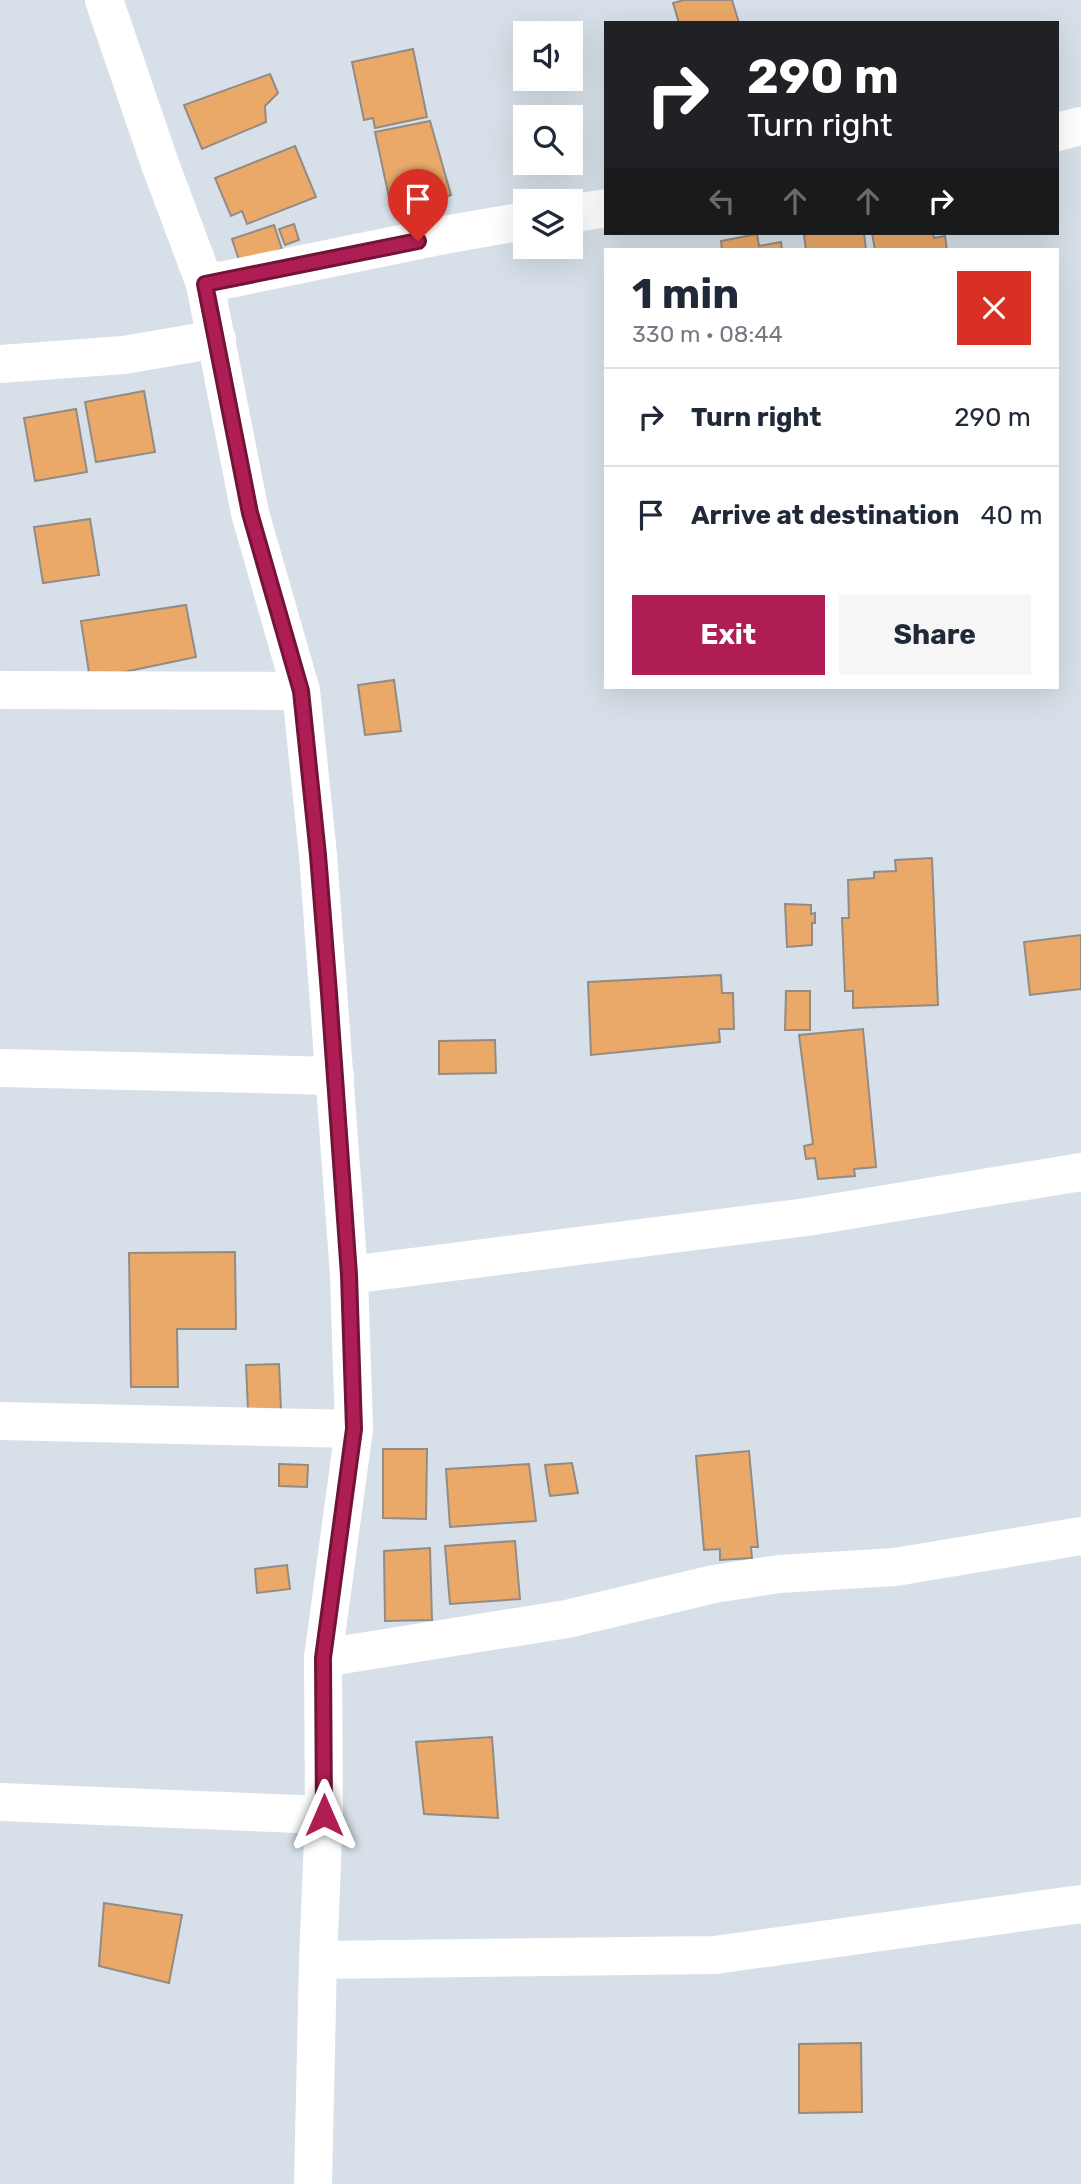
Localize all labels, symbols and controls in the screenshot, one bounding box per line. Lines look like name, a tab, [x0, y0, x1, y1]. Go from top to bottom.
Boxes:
map controls	[513, 21, 583, 259]
button: sound	[513, 21, 583, 91]
text: 290 m	[747, 47, 899, 105]
icon: right	[632, 49, 723, 140]
button: search	[513, 105, 583, 175]
text: Turn right	[747, 106, 892, 144]
pin	[388, 169, 448, 241]
icon: arrive	[399, 180, 437, 218]
icon: left	[703, 182, 741, 220]
icon: ahead	[776, 182, 814, 220]
icon: ahead	[849, 182, 887, 220]
icon: right	[922, 182, 960, 220]
button: layers	[513, 189, 583, 259]
text: 1 min	[632, 269, 739, 319]
button: close	[957, 271, 1031, 345]
text: 330 m · 08:44	[632, 320, 783, 348]
icon: right	[632, 398, 670, 436]
text: Turn right	[691, 402, 821, 433]
text: 290 m	[954, 402, 1031, 433]
icon: arrive	[632, 496, 670, 534]
text: Arrive at destination	[691, 500, 959, 531]
text: 40 m	[980, 500, 1043, 531]
button: Exit	[632, 595, 825, 675]
button: Share	[839, 595, 1031, 675]
position arrow	[287, 1778, 361, 1852]

